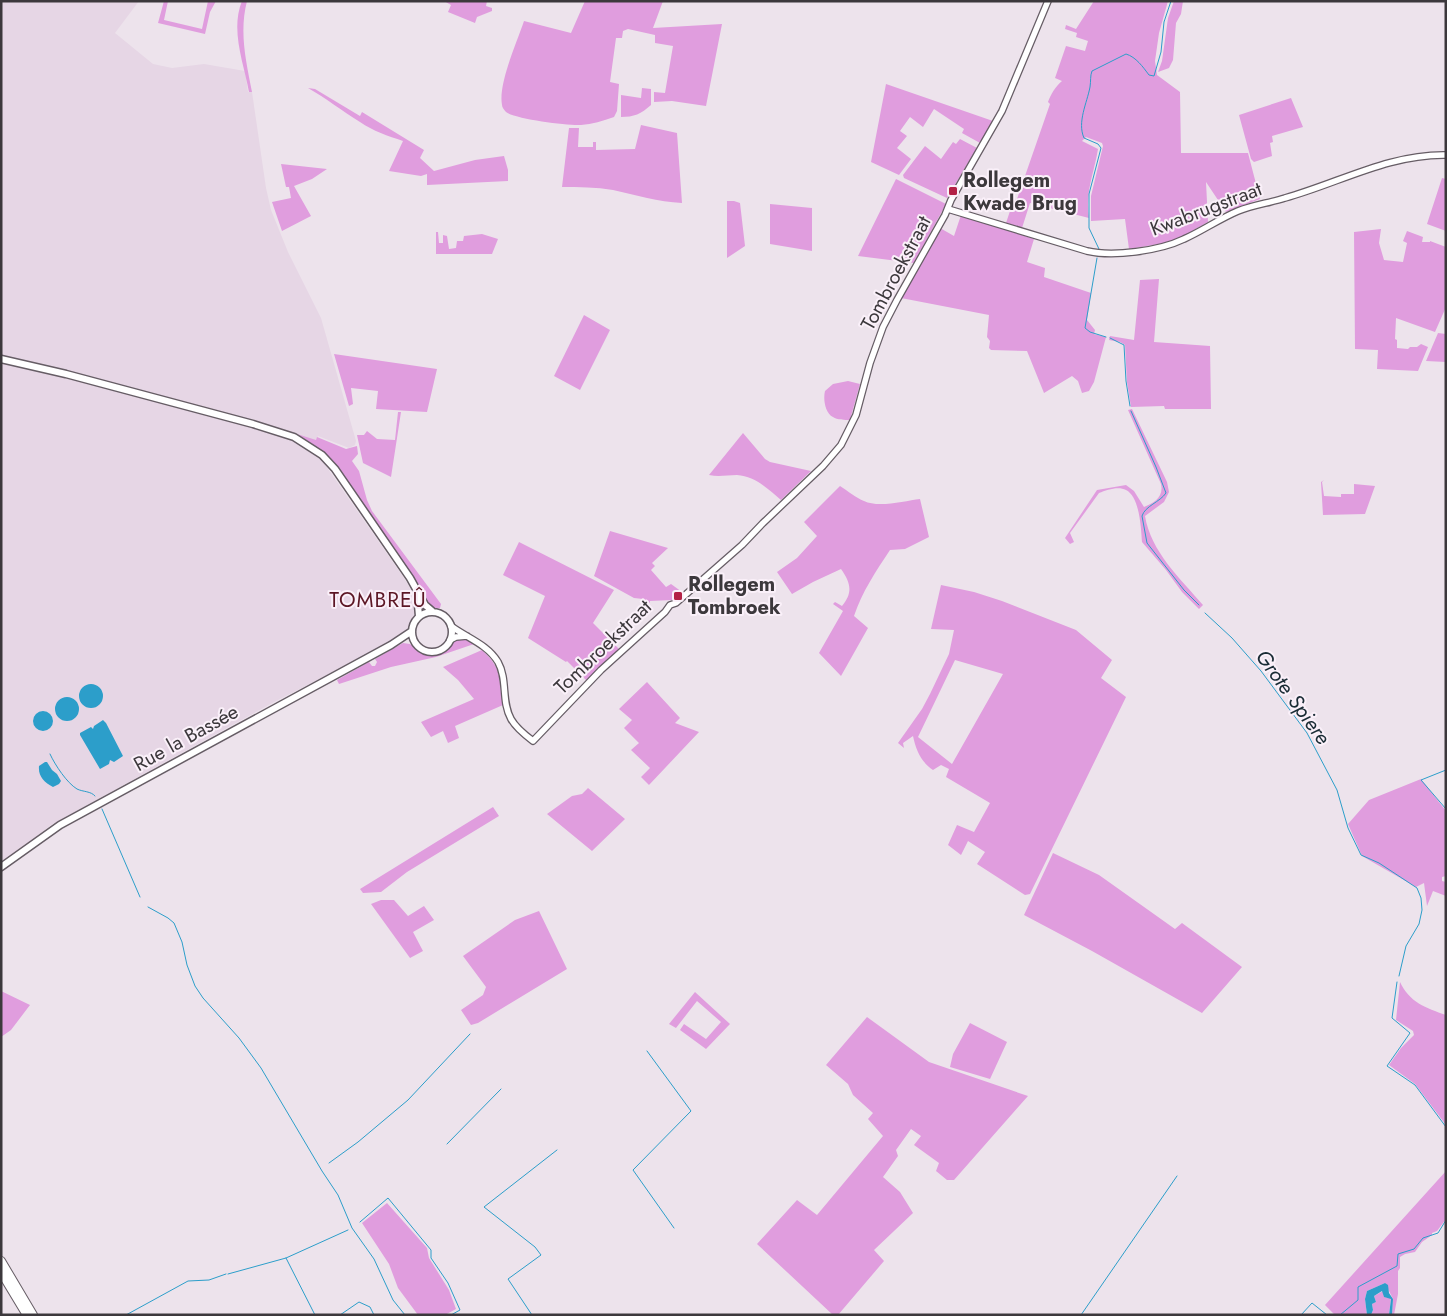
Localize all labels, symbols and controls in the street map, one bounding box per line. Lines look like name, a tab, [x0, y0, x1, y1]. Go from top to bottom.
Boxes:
place label: Rollegem Kwade Brug	[963, 166, 1077, 218]
street label: Kwabrugstraat	[1146, 174, 1266, 244]
marker: Rollegem Kwade Brug	[947, 185, 959, 197]
street label: Tombroekstraat	[854, 211, 938, 335]
place label: Rollegem Tombroek	[688, 570, 781, 622]
district label: TOMBREÛ	[329, 585, 427, 615]
marker: Rollegem Tombroek	[672, 590, 684, 602]
street label: Tombroekstraat	[548, 593, 658, 701]
water label: Grote Spiere	[1248, 643, 1338, 751]
street label: Rue la Bassée	[128, 697, 244, 779]

